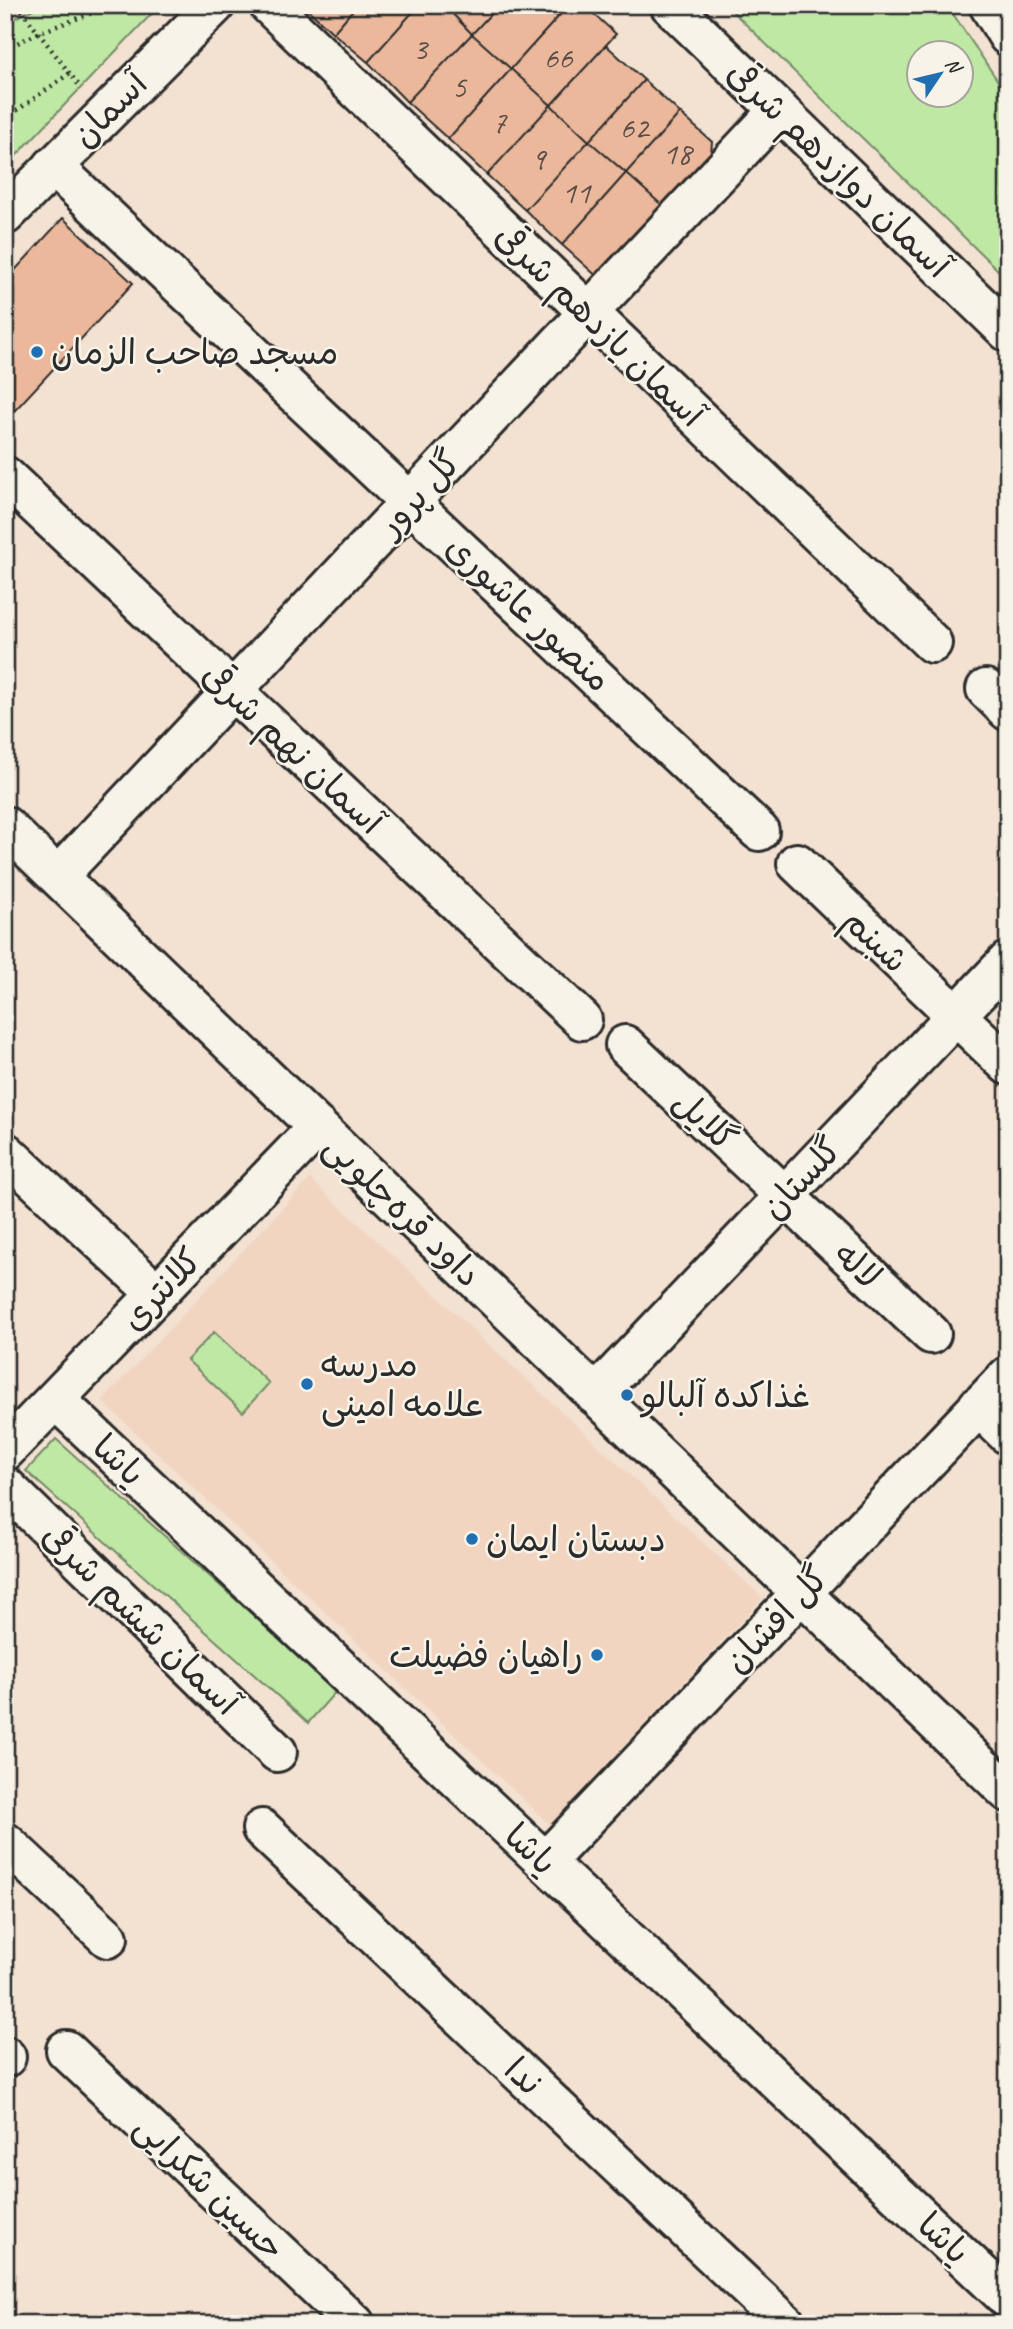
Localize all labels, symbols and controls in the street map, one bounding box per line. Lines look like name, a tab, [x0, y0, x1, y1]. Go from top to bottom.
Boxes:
house number: 3	[413, 28, 430, 69]
house number: 66	[544, 37, 574, 78]
north arrow	[904, 38, 974, 108]
street label: آسمان دوازدهم شرقی	[714, 51, 961, 292]
text: N	[940, 53, 968, 79]
street label: آسمان	[62, 61, 158, 157]
house number: 5	[452, 66, 468, 107]
house number: 7	[492, 102, 508, 143]
house number: 62	[620, 107, 651, 148]
house number: 18	[663, 133, 694, 174]
house number: 9	[531, 138, 548, 179]
house number: 11	[562, 172, 592, 213]
street label: آسمان یازدهم شرقی	[482, 214, 715, 441]
place label: مسجد صاحب الزمان	[51, 330, 338, 375]
marker: مسجد صاحب الزمان	[29, 344, 45, 360]
street label: گل پرور	[366, 440, 471, 549]
street label: منصور عاشوری	[436, 525, 621, 702]
street label: آسمان نهم شرقی	[190, 653, 394, 848]
street label: شبنم	[830, 898, 918, 985]
street label: گلایل	[663, 1079, 746, 1161]
street label: داود قره‌چلویی	[314, 1124, 491, 1297]
street label: گلستان	[751, 1128, 852, 1229]
street label: لاله	[824, 1232, 891, 1299]
street label: کلانتری	[111, 1238, 212, 1340]
place label: مدرسه علامه امینی	[321, 1342, 485, 1427]
place label: غذاکده آلبالو	[639, 1373, 810, 1418]
marker: مدرسه علامه امینی	[299, 1376, 315, 1392]
marker: غذاکده آلبالو	[619, 1387, 635, 1403]
street label: یاشا	[83, 1425, 155, 1496]
street label: آسمان ششم شرقی	[29, 1513, 250, 1729]
place label: دبستان ایمان	[486, 1517, 666, 1562]
marker: دبستان ایمان	[464, 1531, 480, 1547]
street label: گل افشان	[714, 1556, 839, 1683]
place label: راهیان فضیلت	[389, 1633, 583, 1678]
marker: راهیان فضیلت	[589, 1647, 605, 1663]
street label: یاشا	[495, 1814, 567, 1885]
street label: ندا	[495, 2047, 552, 2105]
street label: حسین شکرایی	[125, 2104, 294, 2270]
street label: یاشا	[908, 2203, 980, 2274]

